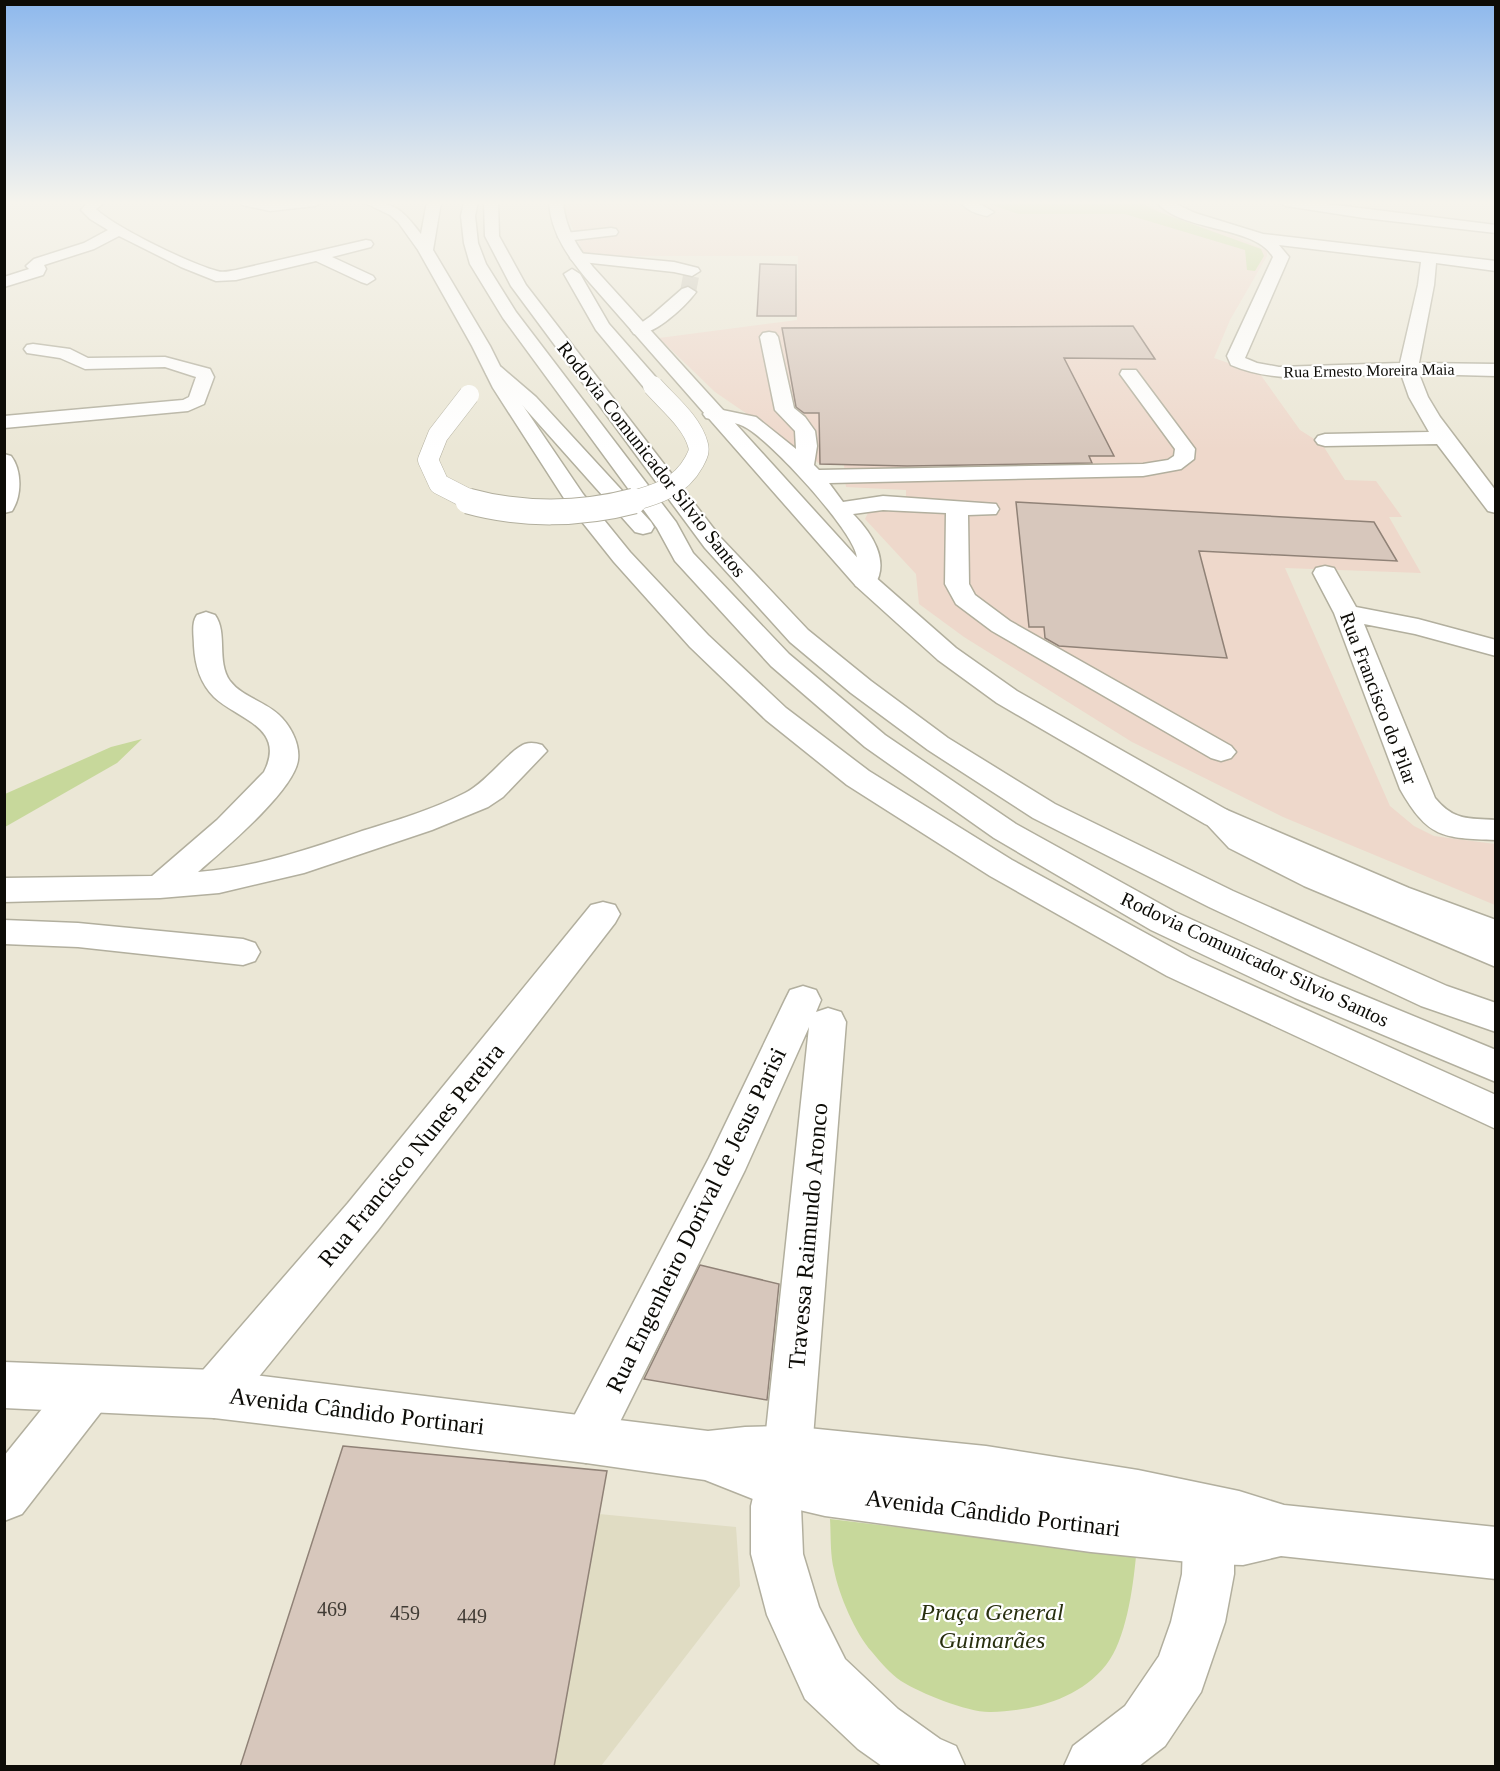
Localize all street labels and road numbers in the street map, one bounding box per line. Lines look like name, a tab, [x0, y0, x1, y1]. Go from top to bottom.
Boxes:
street label: Rodovia Comunicador Silvio Santos	[553, 337, 751, 581]
street label: Rua Ernesto Moreira Maia	[1283, 361, 1455, 380]
street label: Rua Francisco do Pilar	[1336, 609, 1422, 788]
street label: Rodovia Comunicador Silvio Santos	[1118, 887, 1393, 1031]
street label: Rua Francisco Nunes Pereira	[313, 1038, 509, 1272]
street label: Rua Engenheiro Dorival de Jesus Parisi	[601, 1043, 791, 1397]
street label: Travessa Raimundo Aronco	[783, 1102, 833, 1370]
street label: Avenida Cândido Portinari	[228, 1382, 486, 1440]
street label: Avenida Cândido Portinari	[864, 1484, 1122, 1542]

